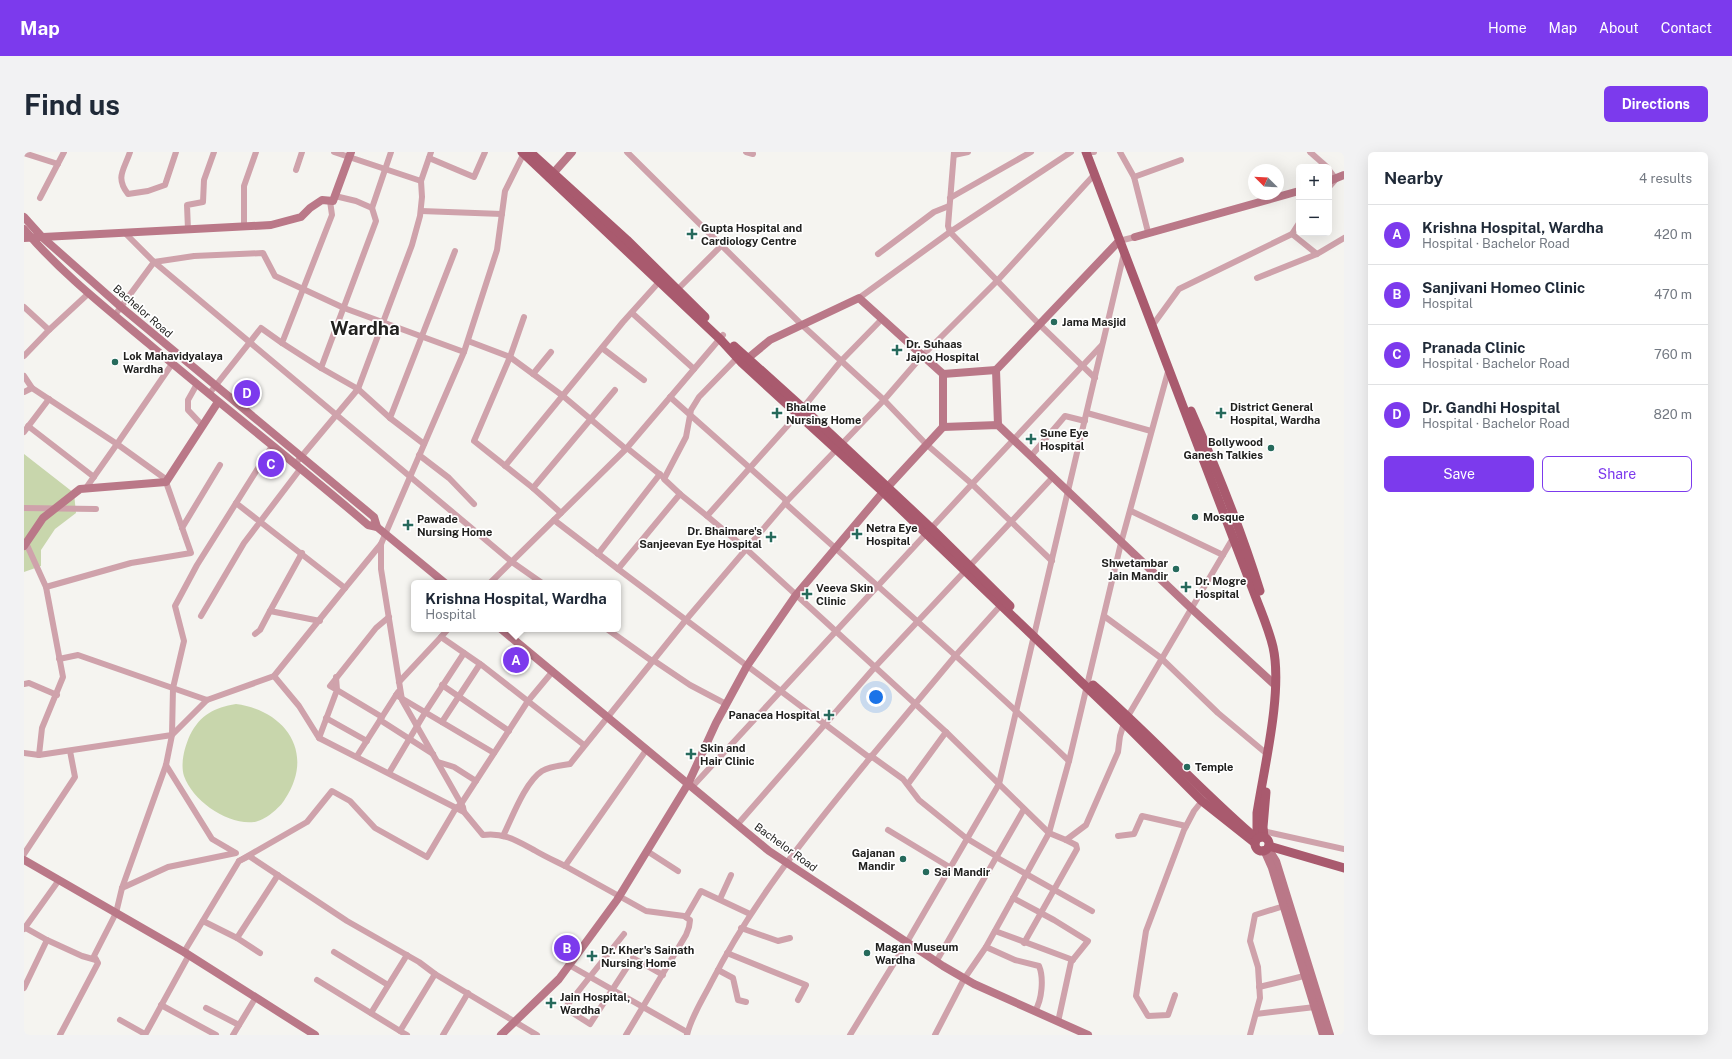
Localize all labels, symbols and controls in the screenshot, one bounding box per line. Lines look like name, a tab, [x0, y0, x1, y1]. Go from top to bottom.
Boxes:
text: Map	[20, 17, 60, 39]
text: Home	[1488, 20, 1527, 36]
text: Map	[1549, 20, 1577, 36]
text: About	[1599, 20, 1639, 36]
text: Contact	[1661, 20, 1712, 36]
button: Directions	[1604, 86, 1708, 122]
text: Find us	[24, 88, 120, 121]
north arrow	[1248, 164, 1284, 200]
map controls	[1296, 164, 1332, 236]
button: +	[1296, 164, 1332, 200]
text: Nearby	[1384, 168, 1443, 188]
text: 4 results	[1639, 171, 1692, 186]
button: −	[1296, 200, 1332, 236]
text: Krishna Hospital, Wardha	[1422, 219, 1603, 236]
place label: Gupta Hospital and Cardiology Centre	[701, 222, 802, 247]
text: A	[1392, 227, 1402, 242]
text: 420 m	[1654, 227, 1692, 242]
marker: Gupta Hospital and Cardiology Centre	[686, 228, 698, 240]
text: Hospital · Bachelor Road	[1422, 236, 1570, 251]
text: Sanjivani Homeo Clinic	[1422, 279, 1585, 296]
street label: Bachelor Road	[111, 282, 175, 340]
text: B	[1393, 287, 1401, 302]
text: 470 m	[1654, 287, 1692, 302]
text: Hospital	[1422, 296, 1473, 311]
place label: Jama Masjid	[1062, 316, 1126, 328]
district label: Wardha	[330, 317, 400, 339]
marker: Jama Masjid	[1049, 317, 1059, 327]
place label: Dr. Suhaas Jajoo Hospital	[906, 338, 980, 363]
text: Pranada Clinic	[1422, 339, 1525, 356]
marker: Dr. Suhaas Jajoo Hospital	[891, 344, 903, 356]
text: C	[1392, 347, 1402, 362]
text: 760 m	[1654, 347, 1692, 362]
place label: Lok Mahavidyalaya Wardha	[123, 350, 223, 375]
text: Hospital · Bachelor Road	[1422, 356, 1570, 371]
marker: Lok Mahavidyalaya Wardha	[110, 357, 120, 367]
pin: D	[234, 378, 260, 408]
text: Dr. Gandhi Hospital	[1422, 399, 1560, 416]
place label: Bhalme Nursing Home	[786, 401, 861, 426]
place label: District General Hospital, Wardha	[1230, 401, 1320, 426]
marker: Bhalme Nursing Home	[771, 407, 783, 419]
marker: District General Hospital, Wardha	[1215, 407, 1227, 419]
text: D	[1392, 407, 1402, 422]
text: 820 m	[1653, 407, 1692, 422]
text: Hospital · Bachelor Road	[1422, 416, 1570, 431]
place label: Sune Eye Hospital	[1040, 427, 1089, 452]
marker: Sune Eye Hospital	[1025, 433, 1037, 445]
place label: Bollywood Ganesh Talkies	[1183, 436, 1263, 461]
marker: Bollywood Ganesh Talkies	[1266, 443, 1276, 453]
pin: C	[258, 449, 284, 479]
button: Save	[1384, 456, 1534, 492]
button: Share	[1542, 456, 1692, 492]
place label: Mosque	[1203, 511, 1245, 523]
marker: Mosque	[1190, 512, 1200, 522]
place label: Pawade Nursing Home	[417, 513, 492, 538]
marker: Pawade Nursing Home	[402, 519, 414, 531]
place label: Netra Eye Hospital	[866, 522, 918, 547]
place label: Dr. Bhaimare's Sanjeevan Eye Hospital	[639, 525, 762, 550]
marker: Netra Eye Hospital	[851, 528, 863, 540]
marker: Dr. Bhaimare's Sanjeevan Eye Hospital	[765, 531, 777, 543]
place label: Shwetambar Jain Mandir	[1101, 557, 1168, 582]
marker: Shwetambar Jain Mandir	[1171, 564, 1181, 574]
place label: Dr. Mogre Hospital	[1195, 575, 1246, 600]
popup	[411, 580, 621, 632]
marker: Dr. Mogre Hospital	[1180, 581, 1192, 593]
place label: Veeva Skin Clinic	[816, 582, 873, 607]
marker: Veeva Skin Clinic	[801, 588, 813, 600]
text: Krishna Hospital, Wardha	[425, 590, 607, 607]
text: Hospital	[425, 607, 476, 622]
pin: A	[503, 645, 529, 675]
your location	[866, 687, 886, 707]
place label: Panacea Hospital	[729, 709, 820, 721]
marker: Panacea Hospital	[823, 709, 835, 721]
place label: Skin and Hair Clinic	[700, 742, 755, 767]
marker: Skin and Hair Clinic	[685, 748, 697, 760]
place label: Temple	[1195, 761, 1233, 773]
marker: Temple	[1182, 762, 1192, 772]
street label: Bachelor Road	[752, 820, 820, 874]
place label: Gajanan Mandir	[852, 847, 895, 872]
marker: Gajanan Mandir	[898, 854, 908, 864]
place label: Sai Mandir	[934, 866, 991, 878]
marker: Sai Mandir	[921, 867, 931, 877]
pin: B	[554, 933, 580, 963]
place label: Magan Museum Wardha	[875, 941, 959, 966]
place label: Dr. Kher's Sainath Nursing Home	[601, 944, 694, 969]
marker: Magan Museum Wardha	[862, 948, 872, 958]
marker: Dr. Kher's Sainath Nursing Home	[586, 950, 598, 962]
place label: Jain Hospital, Wardha	[560, 991, 630, 1016]
marker: Jain Hospital, Wardha	[545, 997, 557, 1009]

